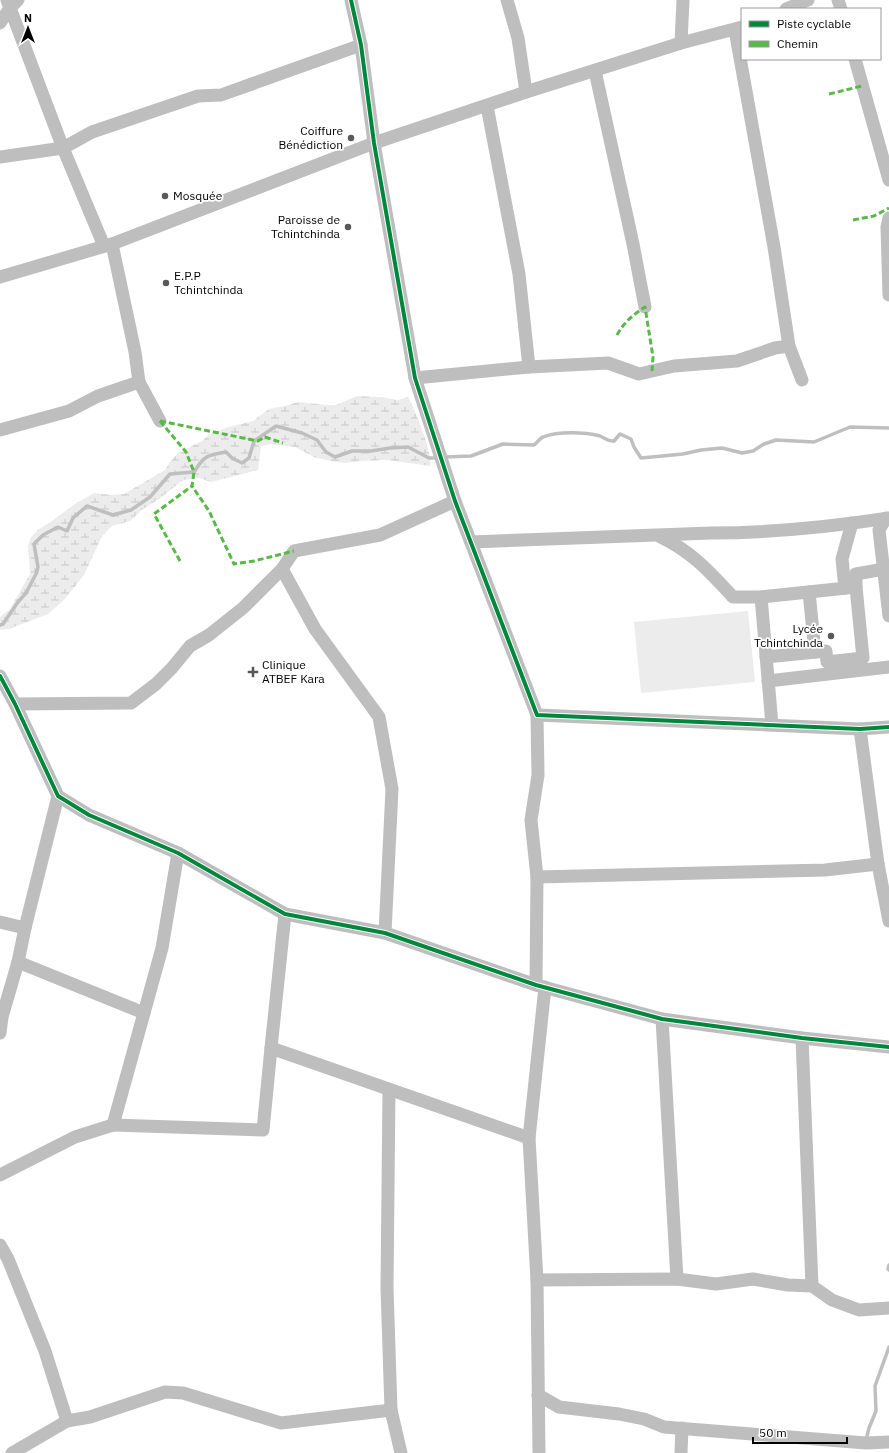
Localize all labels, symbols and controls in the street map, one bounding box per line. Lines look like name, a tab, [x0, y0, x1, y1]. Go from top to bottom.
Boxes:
north arrow	[8, 8, 48, 48]
legend	[741, 8, 881, 60]
text: N	[24, 11, 32, 25]
text: Piste cyclable	[777, 16, 852, 31]
text: Chemin	[777, 36, 818, 51]
place label: Coiffure Bénédiction	[278, 123, 343, 152]
marker: Coiffure Bénédiction	[346, 133, 356, 143]
place label: Mosquée	[173, 188, 223, 203]
marker: Mosquée	[160, 191, 170, 201]
place label: Paroisse de Tchintchinda	[271, 212, 341, 241]
marker: Paroisse de Tchintchinda	[343, 222, 353, 232]
place label: E.P.P Tchintchinda	[174, 268, 244, 297]
marker: E.P.P Tchintchinda	[161, 278, 171, 288]
place label: Lycée Tchintchinda	[754, 621, 824, 650]
marker: Lycée Tchintchinda	[826, 631, 836, 641]
place label: Clinique ATBEF Kara	[262, 657, 325, 686]
marker: Clinique ATBEF Kara	[247, 666, 259, 678]
scale bar	[753, 1419, 847, 1445]
text: 50 m	[759, 1425, 787, 1440]

